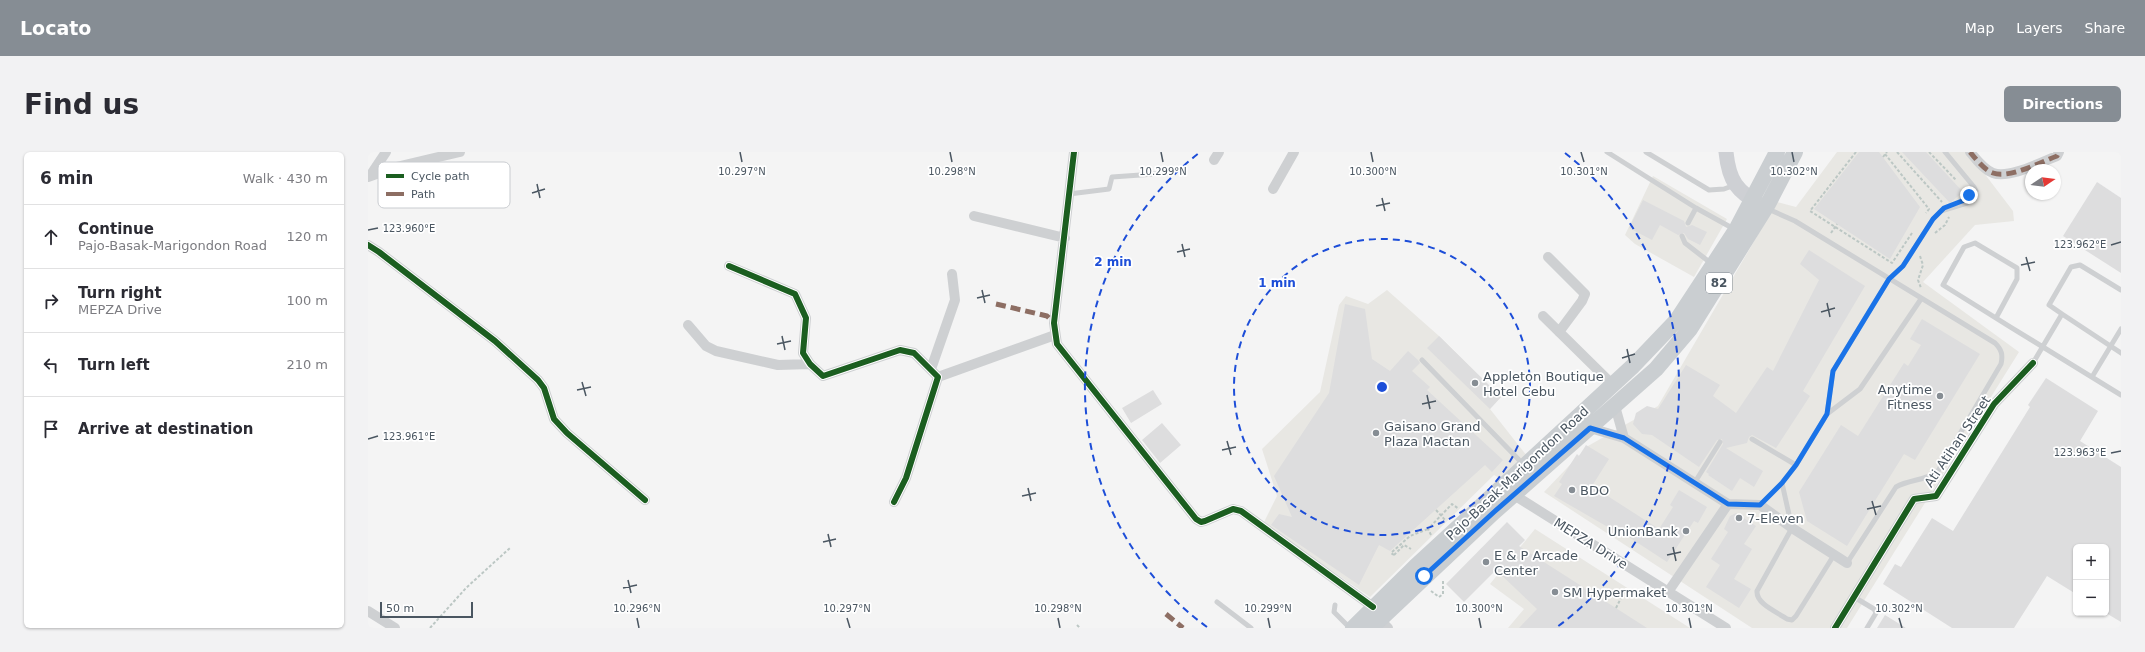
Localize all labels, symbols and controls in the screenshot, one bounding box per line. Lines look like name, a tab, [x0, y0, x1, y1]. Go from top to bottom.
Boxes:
text: Locato	[20, 17, 91, 39]
text: Map	[1965, 20, 1994, 36]
text: Layers	[2016, 20, 2063, 36]
text: Share	[2085, 20, 2125, 36]
button: Directions	[2004, 86, 2121, 122]
text: Find us	[24, 88, 139, 121]
legend	[378, 162, 510, 208]
north arrow	[2025, 164, 2061, 200]
text: 10.297°N	[718, 166, 766, 177]
text: 10.298°N	[928, 166, 976, 177]
text: 10.299°N	[1139, 166, 1187, 177]
text: 10.300°N	[1349, 166, 1397, 177]
text: 10.301°N	[1560, 166, 1608, 177]
text: 10.302°N	[1770, 166, 1818, 177]
text: 6 min	[40, 168, 93, 188]
text: Cycle path	[411, 170, 470, 183]
text: Walk · 430 m	[243, 171, 328, 186]
route end	[1960, 186, 1978, 204]
text: Path	[411, 188, 435, 201]
text: Continue	[78, 220, 154, 238]
text: 123.960°E	[383, 223, 435, 234]
icon: ahead	[40, 226, 62, 248]
text: 120 m	[286, 229, 328, 244]
text: Pajo-Basak-Marigondon Road	[78, 238, 267, 253]
text: 123.962°E	[2054, 239, 2106, 250]
text: 2 min	[1094, 255, 1132, 269]
road number: 82	[1706, 273, 1732, 293]
text: 1 min	[1258, 276, 1296, 290]
text: Turn right	[78, 284, 162, 302]
icon: right	[40, 290, 62, 312]
text: 100 m	[286, 293, 328, 308]
text: MEPZA Drive	[78, 302, 162, 317]
icon: left	[40, 354, 62, 376]
text: Turn left	[78, 356, 150, 374]
text: 210 m	[286, 357, 328, 372]
place label: Appleton Boutique Hotel Cebu	[1483, 369, 1604, 399]
marker: Appleton Boutique Hotel Cebu	[1470, 378, 1480, 388]
centre of rings	[1375, 380, 1389, 394]
place label: Anytime Fitness	[1878, 382, 1932, 412]
marker: Anytime Fitness	[1935, 391, 1945, 401]
street label: Ati Atihan Street	[1921, 393, 1994, 490]
street label: Pajo-Basak-Marigondon Road	[1443, 403, 1592, 543]
icon: arrive	[40, 418, 62, 440]
place label: Gaisano Grand Plaza Mactan	[1384, 419, 1481, 449]
text: Arrive at destination	[78, 420, 253, 438]
marker: Gaisano Grand Plaza Mactan	[1371, 428, 1381, 438]
text: 123.961°E	[383, 431, 435, 442]
text: 123.963°E	[2054, 447, 2106, 458]
place label: BDO	[1580, 483, 1609, 498]
marker: BDO	[1567, 485, 1577, 495]
place label: 7-Eleven	[1747, 511, 1804, 526]
marker: 7-Eleven	[1734, 513, 1744, 523]
street label: MEPZA Drive	[1551, 515, 1630, 572]
place label: UnionBank	[1608, 524, 1678, 539]
marker: UnionBank	[1681, 526, 1691, 536]
map controls	[2073, 544, 2109, 616]
button: +	[2073, 544, 2109, 580]
place label: E & P Arcade Center	[1494, 548, 1578, 578]
marker: E & P Arcade Center	[1481, 557, 1491, 567]
route start	[1415, 567, 1433, 585]
button: −	[2073, 580, 2109, 616]
place label: SM Hypermaket	[1563, 585, 1666, 600]
marker: SM Hypermaket	[1550, 587, 1560, 597]
scale bar	[380, 600, 473, 619]
text: 50 m	[386, 602, 414, 615]
text: 10.296°N	[613, 603, 661, 614]
text: 10.297°N	[823, 603, 871, 614]
text: 10.298°N	[1034, 603, 1082, 614]
text: 10.299°N	[1244, 603, 1292, 614]
text: 10.300°N	[1455, 603, 1503, 614]
text: 10.301°N	[1665, 603, 1713, 614]
text: 10.302°N	[1875, 603, 1923, 614]

